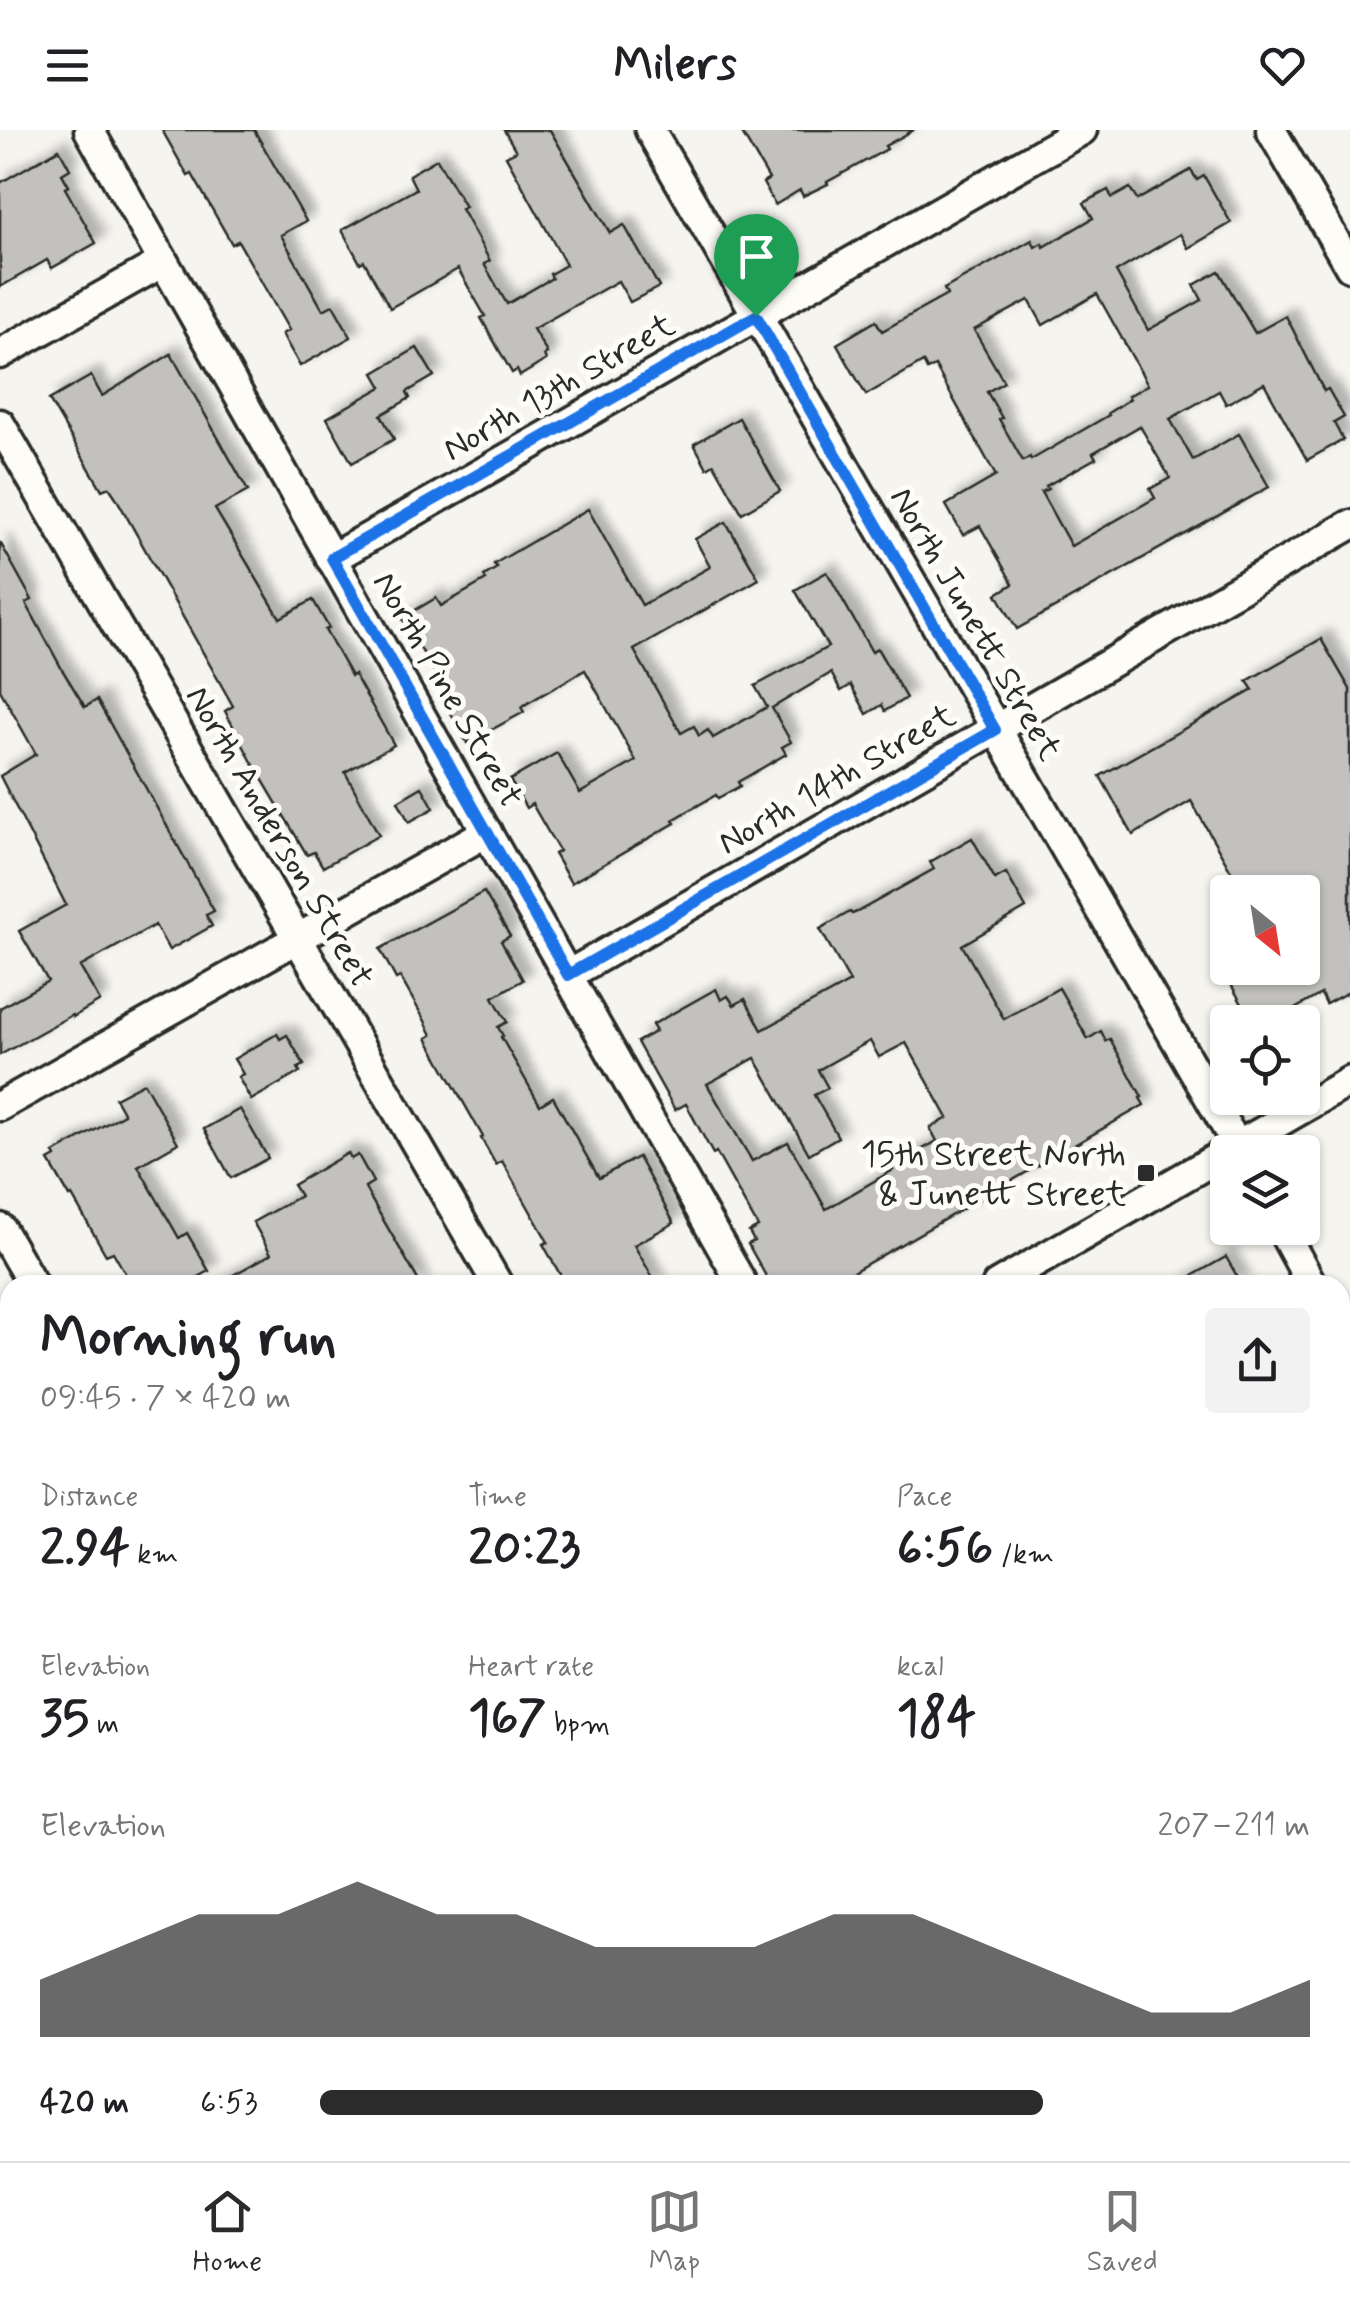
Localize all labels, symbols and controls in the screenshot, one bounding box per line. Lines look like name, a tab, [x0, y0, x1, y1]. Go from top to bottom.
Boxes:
text: Milers	[613, 36, 737, 95]
icon: menu	[40, 38, 95, 93]
icon: heart	[1255, 38, 1310, 93]
pin	[714, 214, 799, 317]
icon: arrive	[729, 229, 784, 284]
street label: North 13th Street	[435, 303, 684, 473]
street label: North Junett Street	[878, 479, 1073, 769]
street label: North Pine Street	[361, 564, 533, 816]
street label: North Anderson Street	[174, 678, 384, 996]
street label: North 14th Street	[710, 693, 964, 866]
north arrow	[1210, 875, 1320, 985]
map controls	[1210, 875, 1320, 1245]
button: locate	[1210, 1005, 1320, 1115]
place label: 15th Street North & Junett Street	[861, 1132, 1126, 1218]
button: layers	[1210, 1135, 1320, 1245]
marker: 15th Street North & Junett Street	[1135, 1162, 1157, 1184]
text: Morning run	[40, 1303, 337, 1375]
button: share	[1205, 1308, 1310, 1413]
text: 09:45 · 7 × 420 m	[40, 1377, 291, 1419]
text: Distance	[40, 1479, 138, 1516]
text: Time	[468, 1479, 527, 1516]
text: Pace	[897, 1479, 952, 1516]
text: 2.94	[40, 1516, 130, 1582]
text: 20:23	[468, 1516, 580, 1582]
text: 6:56	[897, 1516, 993, 1582]
text: km	[130, 1537, 178, 1574]
text: /km	[993, 1537, 1054, 1574]
text: Elevation	[40, 1649, 150, 1686]
text: Heart rate	[468, 1649, 594, 1686]
text: kcal	[897, 1649, 944, 1686]
text: 35	[40, 1686, 89, 1752]
text: 167	[468, 1686, 546, 1752]
text: 184	[897, 1686, 976, 1752]
text: m	[89, 1707, 119, 1744]
text: bpm	[546, 1707, 610, 1744]
text: Elevation	[40, 1805, 166, 1847]
text: 207–211 m	[1158, 1805, 1310, 1847]
text: 420 m	[40, 2082, 129, 2124]
text: 6:53	[200, 2082, 258, 2124]
tab: Home	[192, 2184, 262, 2281]
tab: Map	[647, 2184, 702, 2281]
tab: Saved	[1087, 2184, 1158, 2281]

